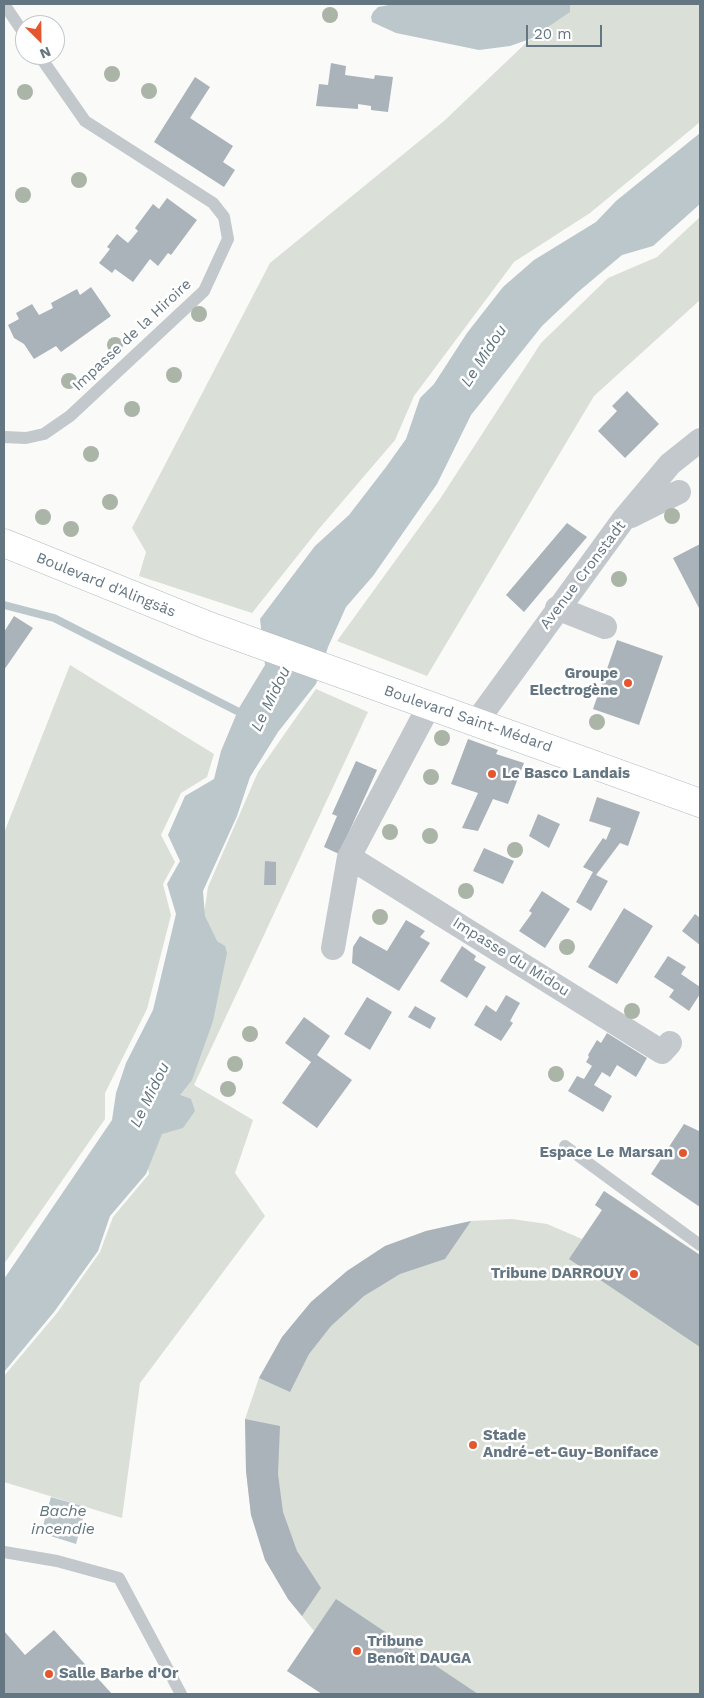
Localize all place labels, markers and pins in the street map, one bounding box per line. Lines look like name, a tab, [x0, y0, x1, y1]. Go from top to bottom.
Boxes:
place label: Groupe Electrogène	[530, 665, 618, 700]
marker: Groupe Electrogène	[622, 677, 634, 689]
place label: Le Basco Landais	[502, 765, 630, 783]
marker: Le Basco Landais	[486, 768, 498, 780]
place label: Espace Le Marsan	[540, 1144, 673, 1162]
marker: Espace Le Marsan	[677, 1147, 689, 1159]
place label: Tribune DARROUY	[491, 1265, 624, 1283]
marker: Tribune DARROUY	[628, 1268, 640, 1280]
place label: Stade André-et-Guy-Boniface	[483, 1427, 659, 1462]
marker: Stade André-et-Guy-Boniface	[467, 1439, 479, 1451]
place label: Tribune Benoît DAUGA	[367, 1633, 471, 1668]
marker: Tribune Benoît DAUGA	[351, 1645, 363, 1657]
place label: Salle Barbe d'Or	[59, 1665, 178, 1683]
marker: Salle Barbe d'Or	[43, 1668, 55, 1680]

